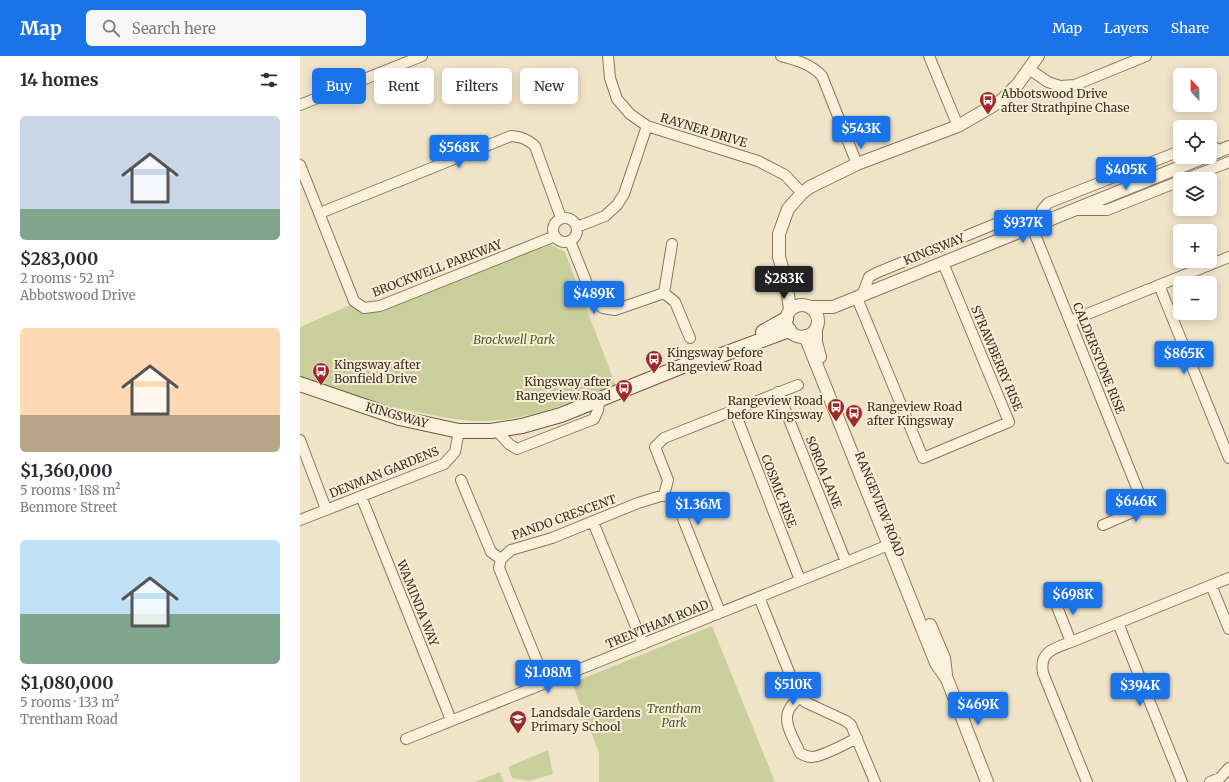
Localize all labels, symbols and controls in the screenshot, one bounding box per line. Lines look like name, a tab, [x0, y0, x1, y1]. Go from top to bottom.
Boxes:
search box	[86, 10, 366, 46]
text: Map	[20, 16, 62, 40]
icon: search	[100, 17, 122, 39]
text: Search here	[132, 19, 216, 38]
text: Map	[1052, 19, 1082, 37]
text: Layers	[1104, 19, 1149, 37]
text: Share	[1171, 19, 1209, 37]
chip: Buy	[312, 68, 366, 104]
chip: Rent	[374, 68, 434, 104]
chip: Filters	[442, 68, 512, 104]
chip: New	[520, 68, 578, 104]
north arrow	[1173, 68, 1217, 112]
map controls	[1173, 68, 1217, 320]
text: 14 homes	[20, 69, 98, 91]
icon: filters	[258, 69, 280, 91]
place label: Abbotswood Drive after Strathpine Chase	[1000, 86, 1129, 115]
bus stop icon: Abbotswood Drive after Strathpine Chase	[978, 90, 998, 115]
street label: RAYNER DRIVE	[659, 110, 750, 150]
pin: $543K	[833, 116, 889, 150]
text: $543K	[841, 120, 881, 137]
button: locate	[1173, 120, 1217, 164]
pin: $568K	[431, 135, 487, 169]
text: $568K	[439, 139, 479, 156]
icon: home	[114, 142, 186, 214]
pin: $405K	[1098, 157, 1154, 191]
text: $405K	[1105, 161, 1147, 178]
button: layers	[1173, 172, 1217, 216]
pin: $937K	[995, 210, 1051, 244]
text: $937K	[1003, 214, 1043, 231]
button: +	[1173, 224, 1217, 268]
street label: KINGSWAY	[901, 230, 967, 268]
street label: BROCKWELL PARKWAY	[370, 236, 504, 300]
text: $283,000	[20, 248, 98, 270]
pin: $283K	[756, 266, 812, 300]
text: 2 rooms · 52 m²	[20, 270, 114, 287]
text: $283K	[764, 270, 804, 287]
button: −	[1173, 276, 1217, 320]
pin: $489K	[566, 281, 622, 315]
text: $489K	[573, 285, 615, 302]
text: Abbotswood Drive	[20, 287, 135, 304]
street label: CALDERSTONE RISE	[1070, 300, 1128, 416]
street label: STRAWBERRY RISE	[968, 303, 1026, 413]
park label: Brockwell Park	[473, 332, 555, 347]
pin: $865K	[1156, 341, 1212, 375]
place label: Kingsway before Rangeview Road	[667, 345, 763, 374]
text: $865K	[1163, 345, 1205, 362]
bus stop icon: Kingsway before Rangeview Road	[644, 349, 664, 374]
icon: home	[114, 354, 186, 426]
place label: Kingsway after Bonfield Drive	[334, 357, 421, 386]
bus stop icon: Kingsway after Bonfield Drive	[311, 361, 331, 386]
place label: Kingsway after Rangeview Road	[516, 374, 612, 403]
bus stop icon: Kingsway after Rangeview Road	[614, 378, 634, 403]
place label: Rangeview Road before Kingsway	[726, 393, 823, 422]
bus stop icon: Rangeview Road before Kingsway	[826, 397, 846, 422]
street label: KINGSWAY	[364, 399, 430, 431]
place label: Rangeview Road after Kingsway	[867, 399, 962, 428]
bus stop icon: Rangeview Road after Kingsway	[844, 403, 864, 428]
street label: SOROA LANE	[803, 434, 845, 511]
street label: DENMAN GARDENS	[327, 443, 441, 501]
street label: RANGEVIEW ROAD	[852, 449, 908, 559]
street label: COSMIC RISE	[758, 452, 800, 530]
text: $1,360,000	[20, 460, 113, 482]
text: 5 rooms · 188 m²	[20, 482, 120, 499]
pin: $646K	[1108, 489, 1164, 523]
street label: PANDO CRESCENT	[510, 491, 619, 543]
pin: $1.36M	[665, 492, 731, 526]
text: $646K	[1115, 493, 1157, 510]
text: $1.36M	[675, 496, 721, 513]
text: Benmore Street	[20, 499, 117, 516]
street label: WAMINDA WAY	[394, 557, 442, 649]
icon: home	[114, 566, 186, 638]
pin: $698K	[1045, 582, 1101, 616]
text: $698K	[1052, 586, 1094, 603]
street label: TRENTHAM ROAD	[603, 597, 711, 651]
pin: $1.08M	[515, 660, 581, 694]
text: $1.08M	[524, 664, 572, 681]
text: $1,080,000	[20, 672, 114, 694]
pin: $510K	[765, 672, 821, 706]
pin: $394K	[1112, 673, 1168, 707]
text: $510K	[774, 676, 812, 693]
text: $394K	[1120, 677, 1160, 694]
pin: $469K	[950, 692, 1006, 726]
text: 5 rooms · 133 m²	[20, 694, 119, 711]
text: $469K	[957, 696, 999, 713]
park label: Trentham Park	[647, 701, 701, 730]
place label: Landsdale Gardens Primary School	[531, 705, 641, 734]
school or university icon: Landsdale Gardens Primary School	[508, 709, 528, 734]
text: Trentham Road	[20, 711, 118, 728]

